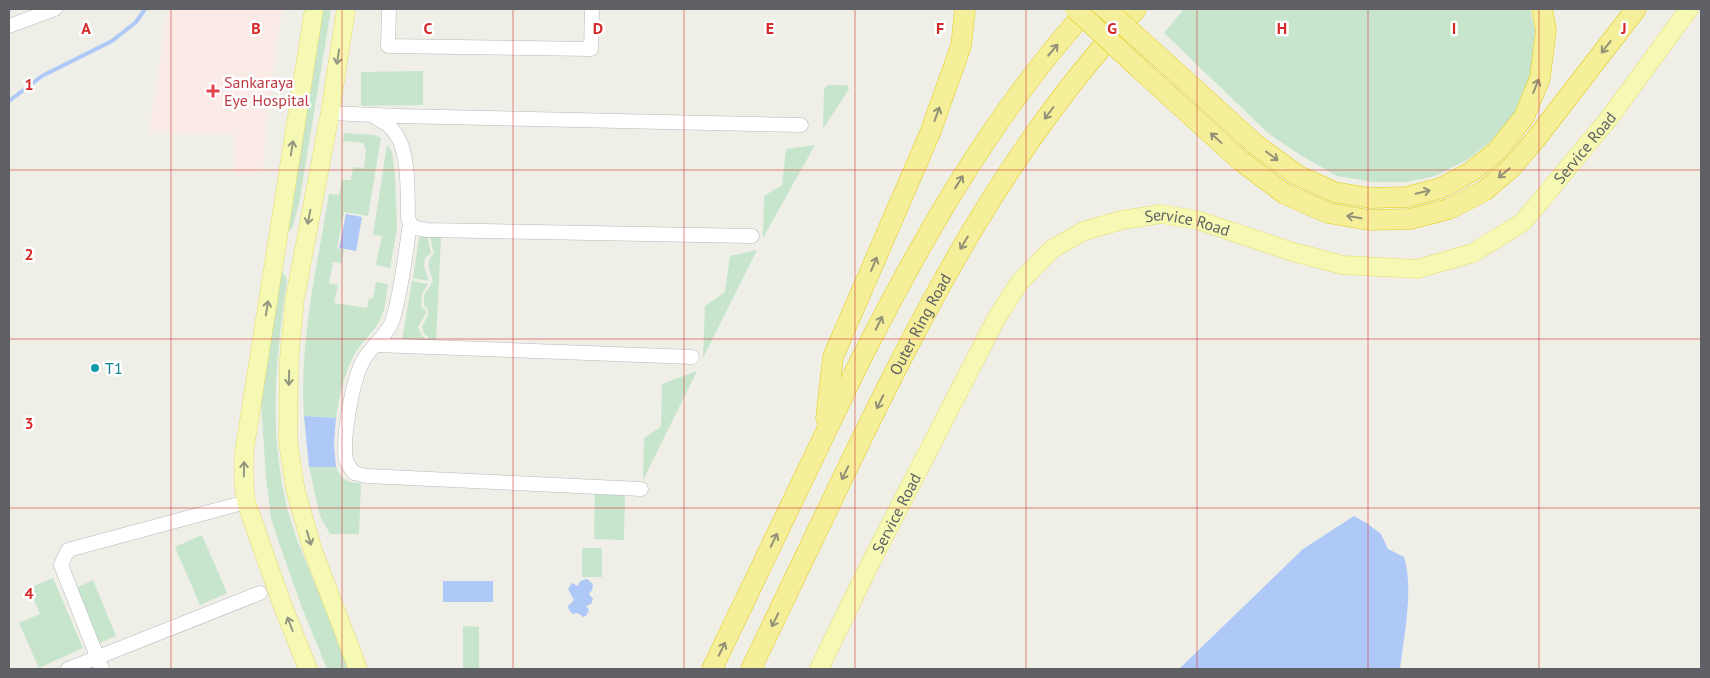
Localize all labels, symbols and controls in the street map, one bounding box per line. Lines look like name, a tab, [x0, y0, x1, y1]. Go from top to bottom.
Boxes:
text: A	[81, 18, 91, 38]
text: B	[251, 18, 261, 38]
text: C	[424, 18, 433, 38]
text: D	[593, 18, 603, 38]
text: E	[766, 18, 774, 38]
text: F	[936, 18, 944, 38]
text: G	[1107, 18, 1117, 38]
text: H	[1277, 18, 1287, 38]
text: I	[1452, 18, 1456, 38]
text: J	[1620, 18, 1627, 38]
one-way arrow	[1601, 40, 1612, 53]
one-way arrow	[1048, 43, 1059, 56]
one-way arrow	[333, 49, 343, 65]
place label: Sankaraya Eye Hospital	[224, 72, 310, 110]
text: 1	[24, 74, 34, 94]
one-way arrow	[1532, 79, 1542, 94]
marker: Sankaraya Eye Hospital	[206, 84, 220, 98]
one-way arrow	[1044, 106, 1054, 120]
one-way arrow	[933, 107, 942, 122]
street label: Service Road	[1549, 108, 1620, 188]
one-way arrow	[1209, 132, 1222, 144]
one-way arrow	[288, 140, 298, 156]
one-way arrow	[1265, 151, 1278, 162]
one-way arrow	[1498, 168, 1511, 179]
one-way arrow	[954, 175, 964, 189]
one-way arrow	[1415, 187, 1431, 197]
street label: Service Road	[1143, 204, 1232, 240]
one-way arrow	[304, 208, 314, 224]
one-way arrow	[1346, 212, 1362, 222]
one-way arrow	[958, 236, 968, 250]
text: 2	[24, 244, 34, 264]
one-way arrow	[869, 257, 879, 272]
street label: Outer Ring Road	[885, 270, 955, 378]
one-way arrow	[262, 301, 272, 317]
one-way arrow	[874, 316, 884, 331]
place label: T1	[105, 358, 123, 378]
marker: T1	[89, 362, 101, 374]
one-way arrow	[284, 369, 294, 385]
one-way arrow	[875, 394, 884, 409]
text: 3	[24, 413, 34, 433]
one-way arrow	[239, 461, 249, 478]
one-way arrow	[840, 465, 849, 480]
street label: Service Road	[867, 470, 925, 556]
one-way arrow	[305, 529, 315, 545]
one-way arrow	[769, 532, 779, 547]
text: 4	[24, 583, 34, 603]
one-way arrow	[770, 612, 779, 627]
one-way arrow	[285, 617, 294, 632]
one-way arrow	[717, 642, 727, 657]

